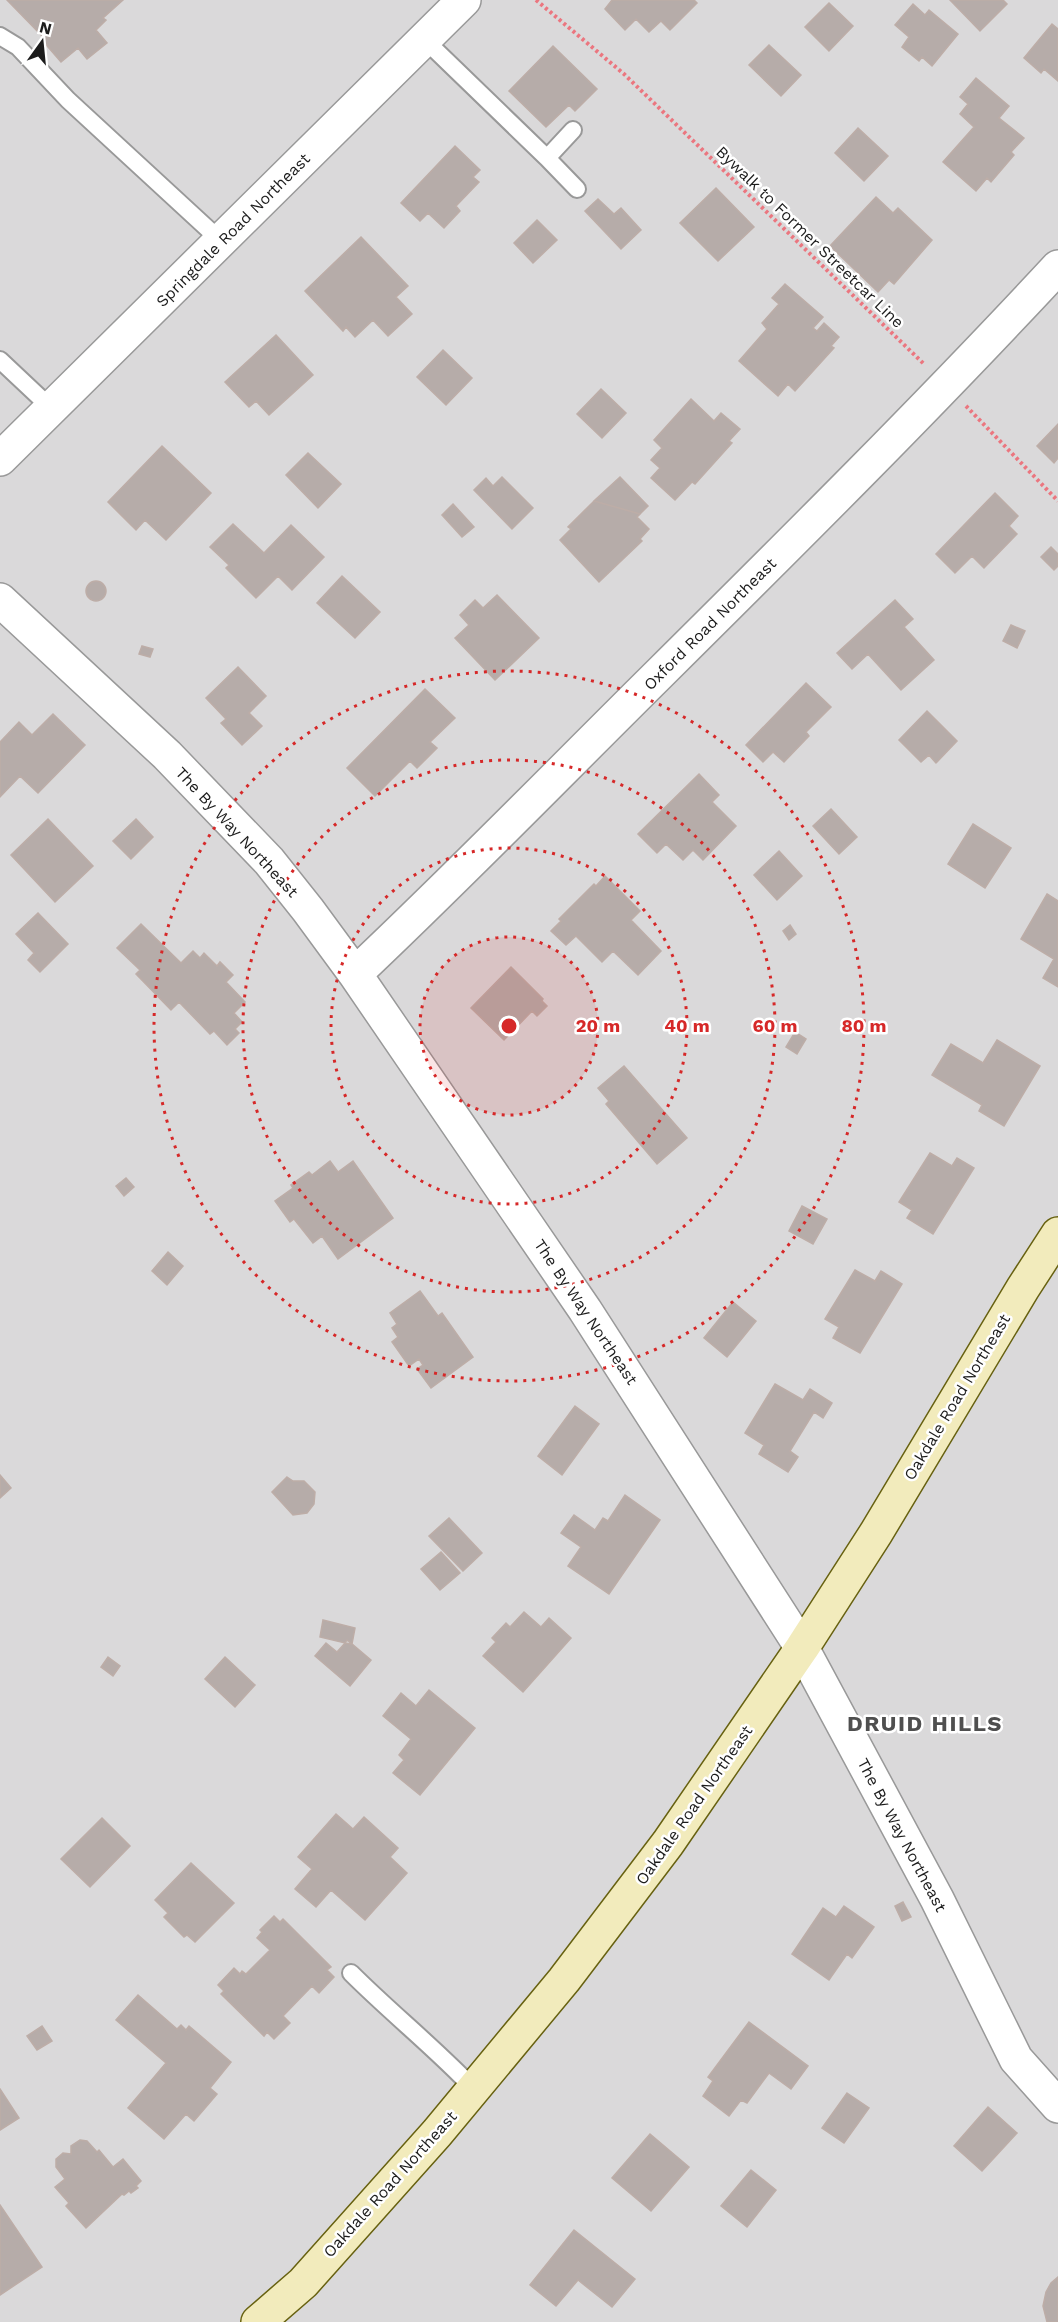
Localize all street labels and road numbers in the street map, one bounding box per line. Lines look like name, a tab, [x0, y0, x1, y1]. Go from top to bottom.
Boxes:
street label: Bywalk to Former Streetcar Line	[712, 142, 908, 332]
street label: Springdale Road Northeast	[152, 149, 314, 311]
street label: Oxford Road Northeast	[640, 554, 780, 694]
street label: The By Way Northeast	[172, 763, 303, 901]
street label: The By Way Northeast	[530, 1236, 642, 1389]
street label: Oakdale Road Northeast	[900, 1310, 1014, 1483]
street label: Oakdale Road Northeast	[632, 1721, 757, 1888]
street label: The By Way Northeast	[853, 1755, 951, 1915]
street label: Oakdale Road Northeast	[319, 2107, 461, 2261]

